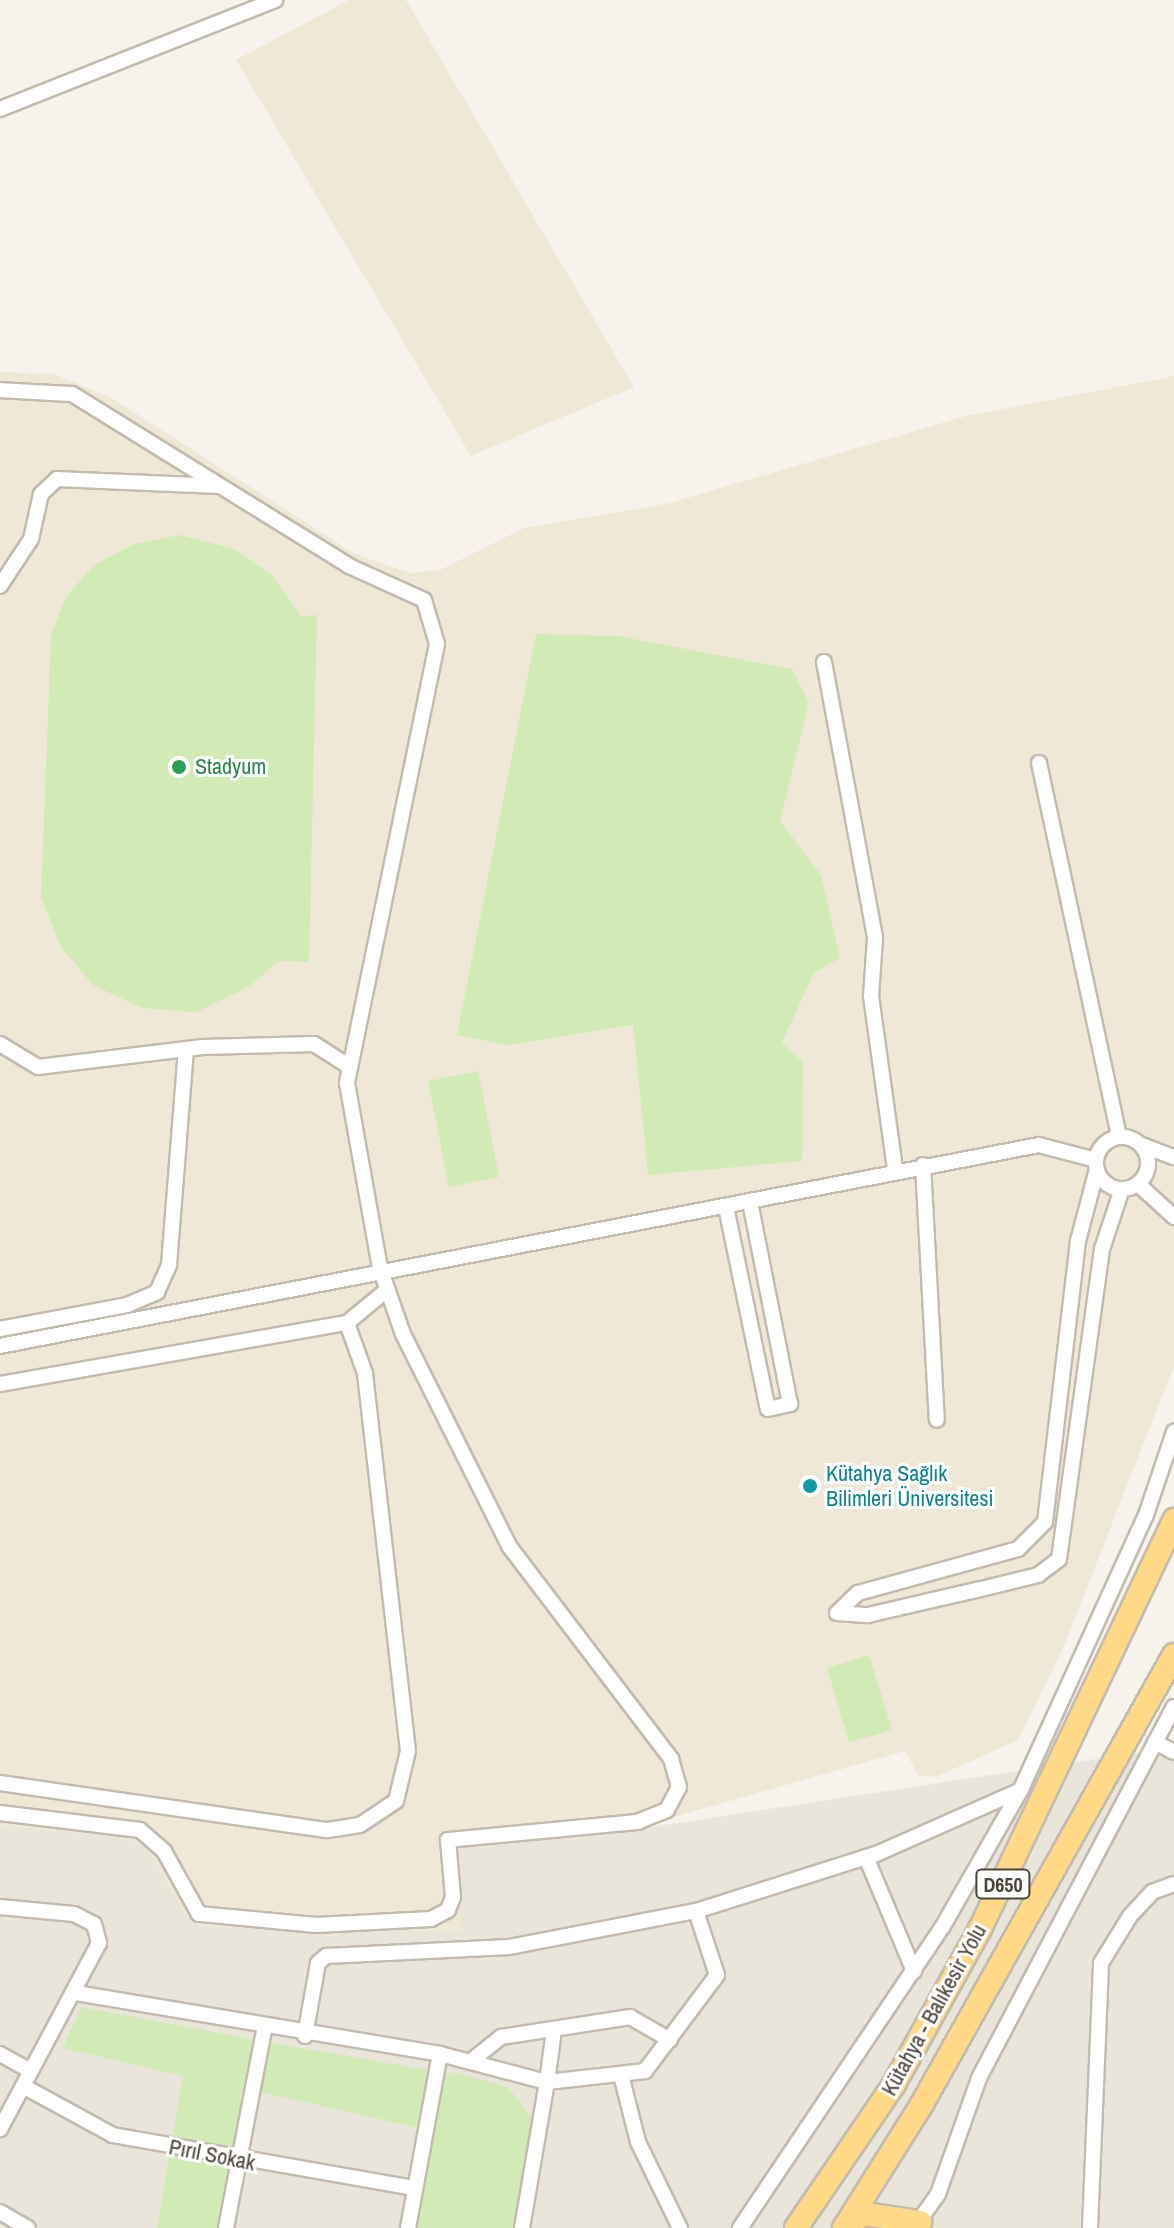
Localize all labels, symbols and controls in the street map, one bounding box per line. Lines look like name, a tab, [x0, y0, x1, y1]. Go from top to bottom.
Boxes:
place label: Stadyum	[195, 754, 266, 780]
marker: Stadyum	[170, 758, 188, 776]
place label: Kütahya Sağlık Bilimleri Üniversitesi	[826, 1460, 993, 1512]
marker: Kütahya Sağlık Bilimleri Üniversitesi	[801, 1477, 819, 1495]
road number: D650	[975, 1868, 1031, 1900]
street label: Kütahya - Balıkesir Yolu	[876, 1920, 992, 2100]
street label: Pırıl Sokak	[167, 2134, 257, 2176]

